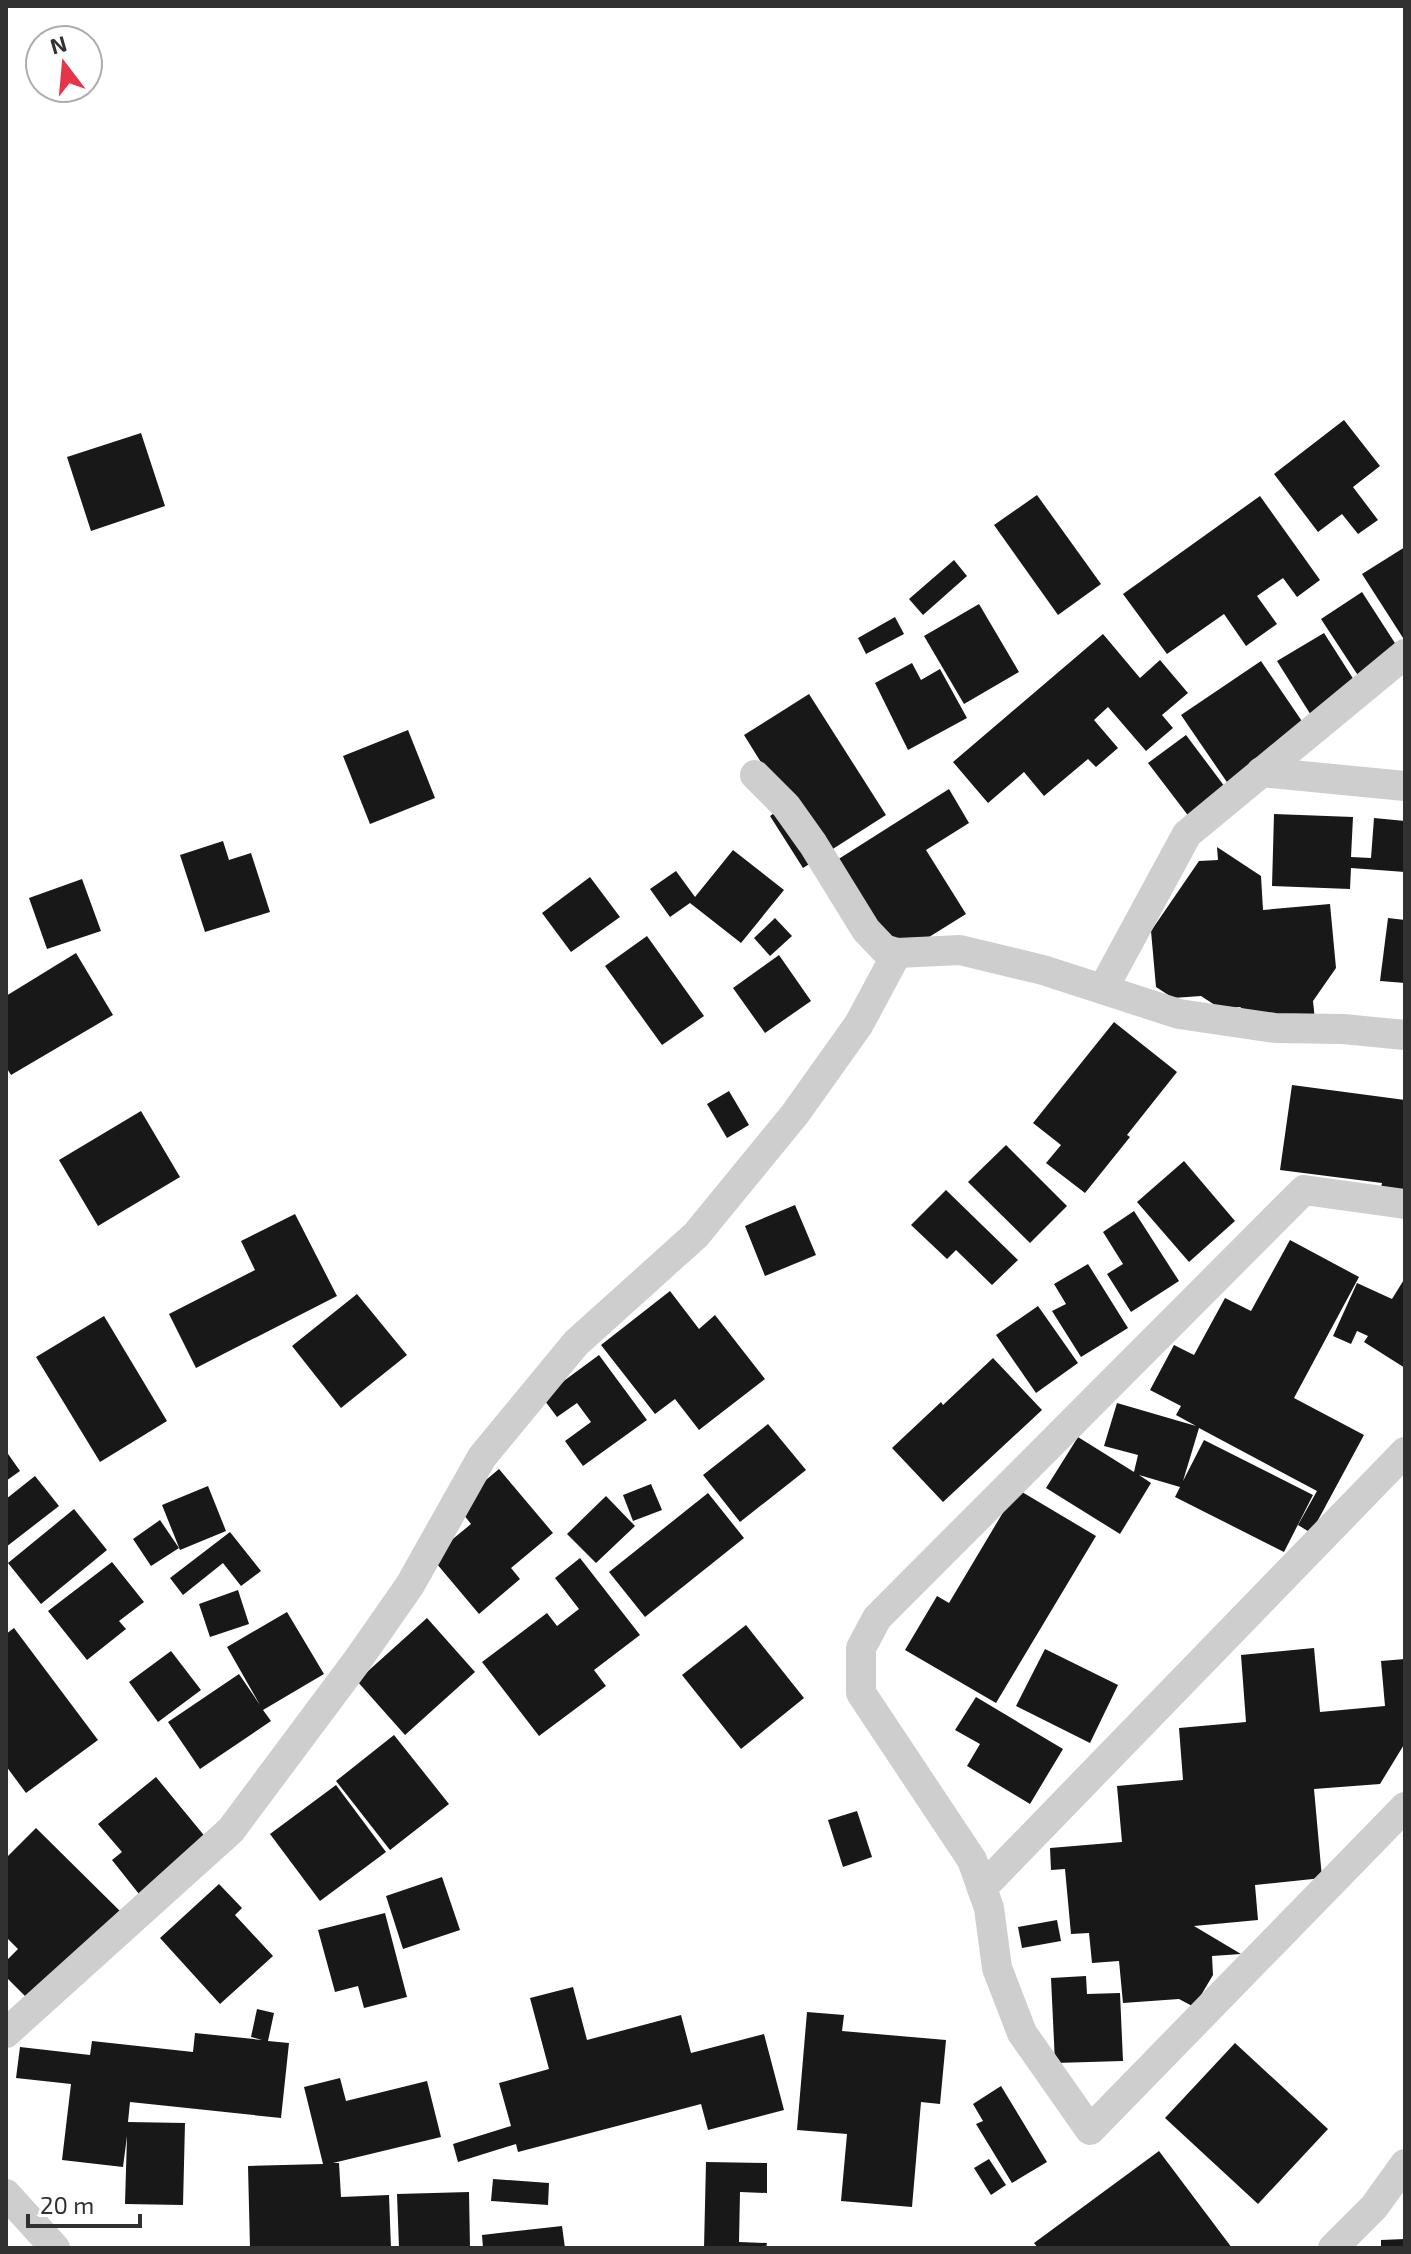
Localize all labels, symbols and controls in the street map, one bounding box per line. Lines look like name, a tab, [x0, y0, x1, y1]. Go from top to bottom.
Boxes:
north arrow	[24, 24, 104, 104]
text: N	[47, 29, 69, 58]
scale bar	[28, 2178, 140, 2228]
text: 20 m	[40, 2190, 94, 2219]

